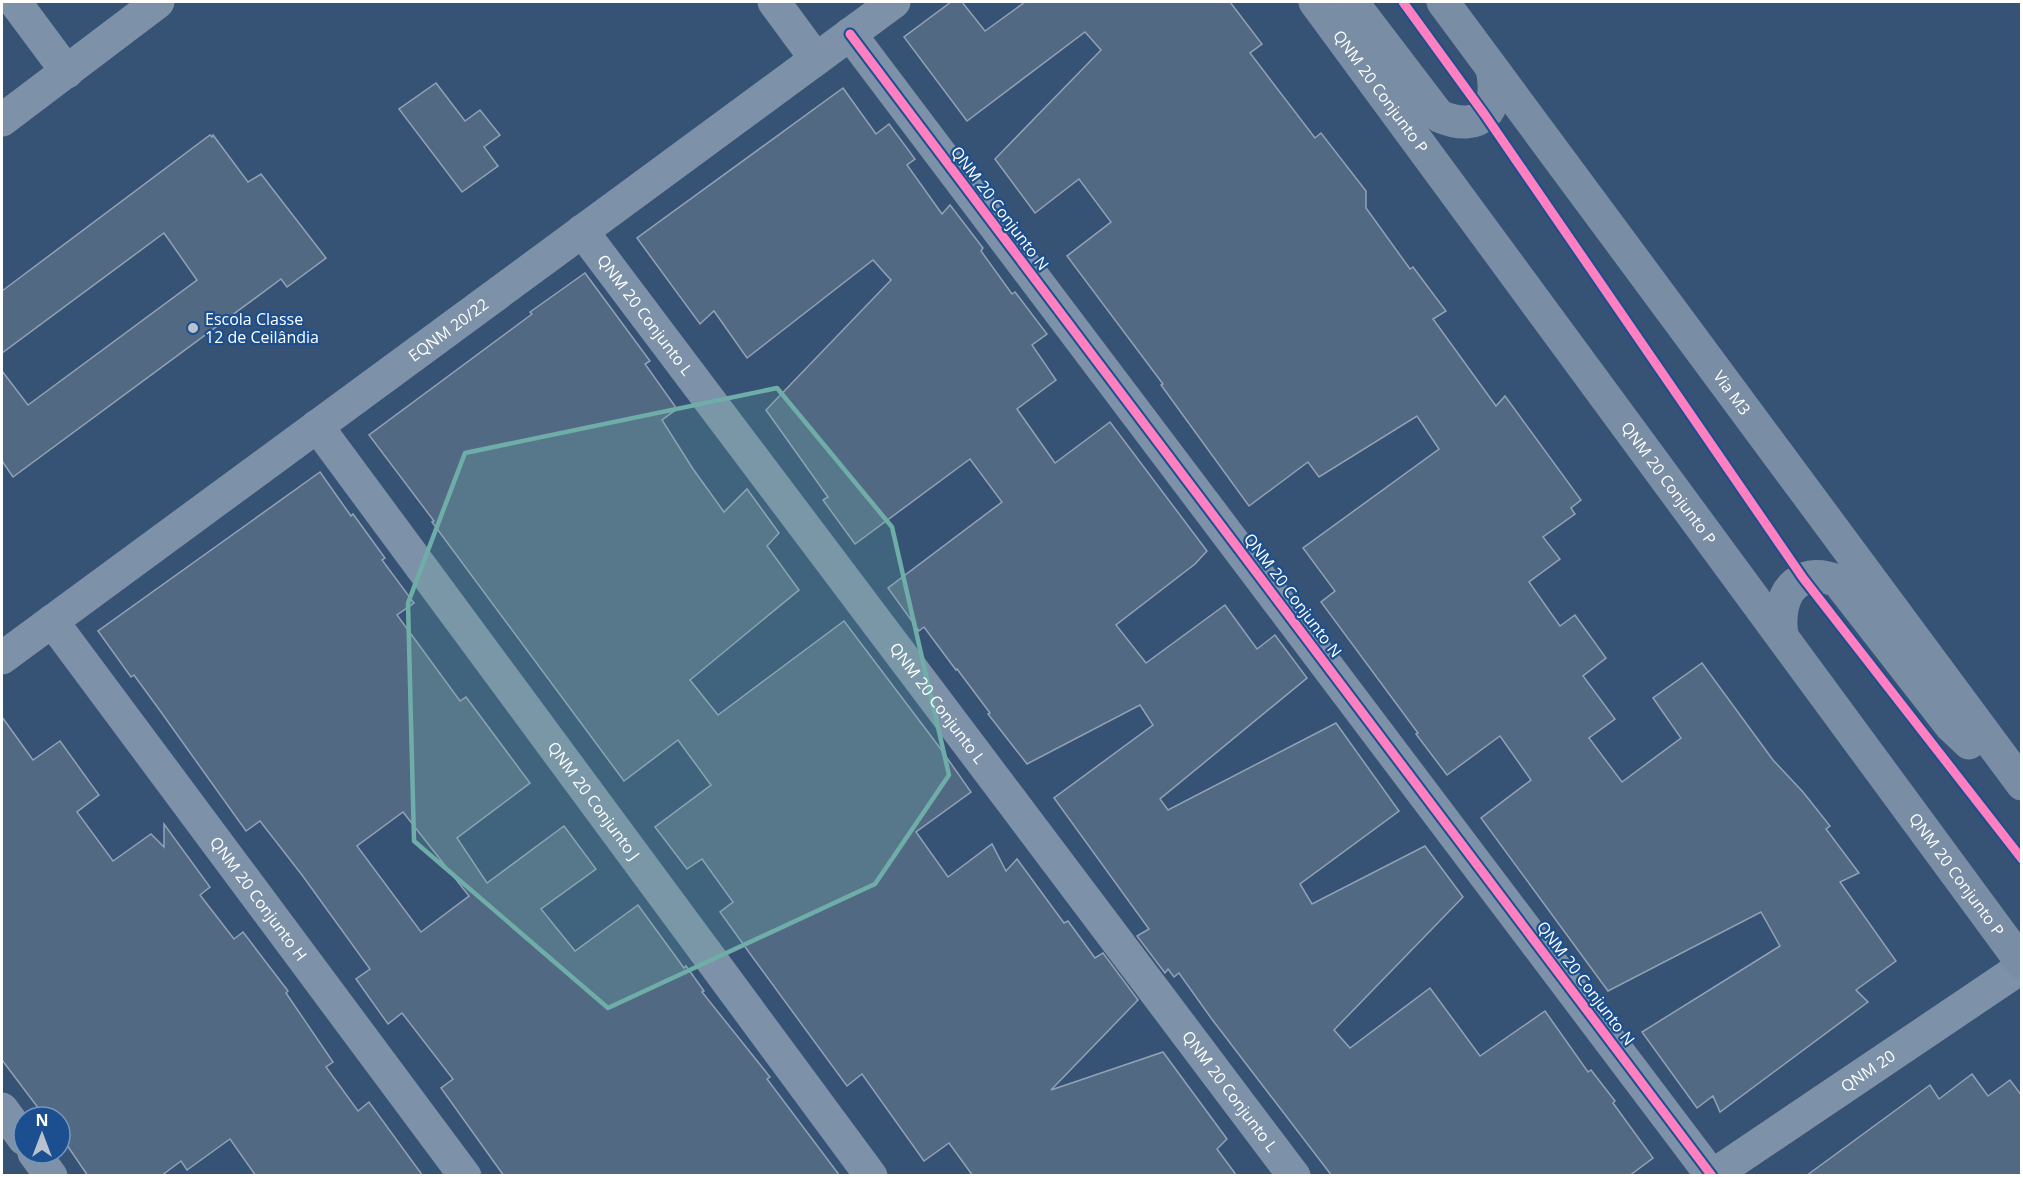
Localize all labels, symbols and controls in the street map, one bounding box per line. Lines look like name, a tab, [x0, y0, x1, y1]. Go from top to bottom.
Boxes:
street label: QNM 20 Conjunto P	[1328, 25, 1433, 157]
street label: QNM 20 Conjunto N	[946, 141, 1054, 275]
street label: QNM 20 Conjunto L	[592, 250, 698, 380]
street label: EQNM 20/22	[404, 293, 493, 367]
place label: Escola Classe 12 de Ceilândia	[205, 308, 319, 348]
marker: Escola Classe 12 de Ceilândia	[186, 321, 200, 335]
street label: Via M3	[1708, 366, 1756, 419]
street label: QNM 20 Conjunto P	[1616, 417, 1721, 549]
street label: QNM 20 Conjunto N	[1239, 528, 1347, 662]
street label: QNM 20 Conjunto L	[885, 638, 991, 768]
street label: QNM 20 Conjunto J	[543, 737, 645, 865]
street label: QNM 20 Conjunto P	[1904, 808, 2009, 940]
street label: QNM 20 Conjunto H	[205, 832, 312, 965]
street label: QNM 20 Conjunto N	[1532, 916, 1640, 1050]
street label: QNM 20 Conjunto L	[1177, 1026, 1283, 1156]
street label: QNM 20	[1836, 1045, 1899, 1097]
north arrow	[12, 1105, 72, 1165]
text: N	[35, 1109, 49, 1131]

